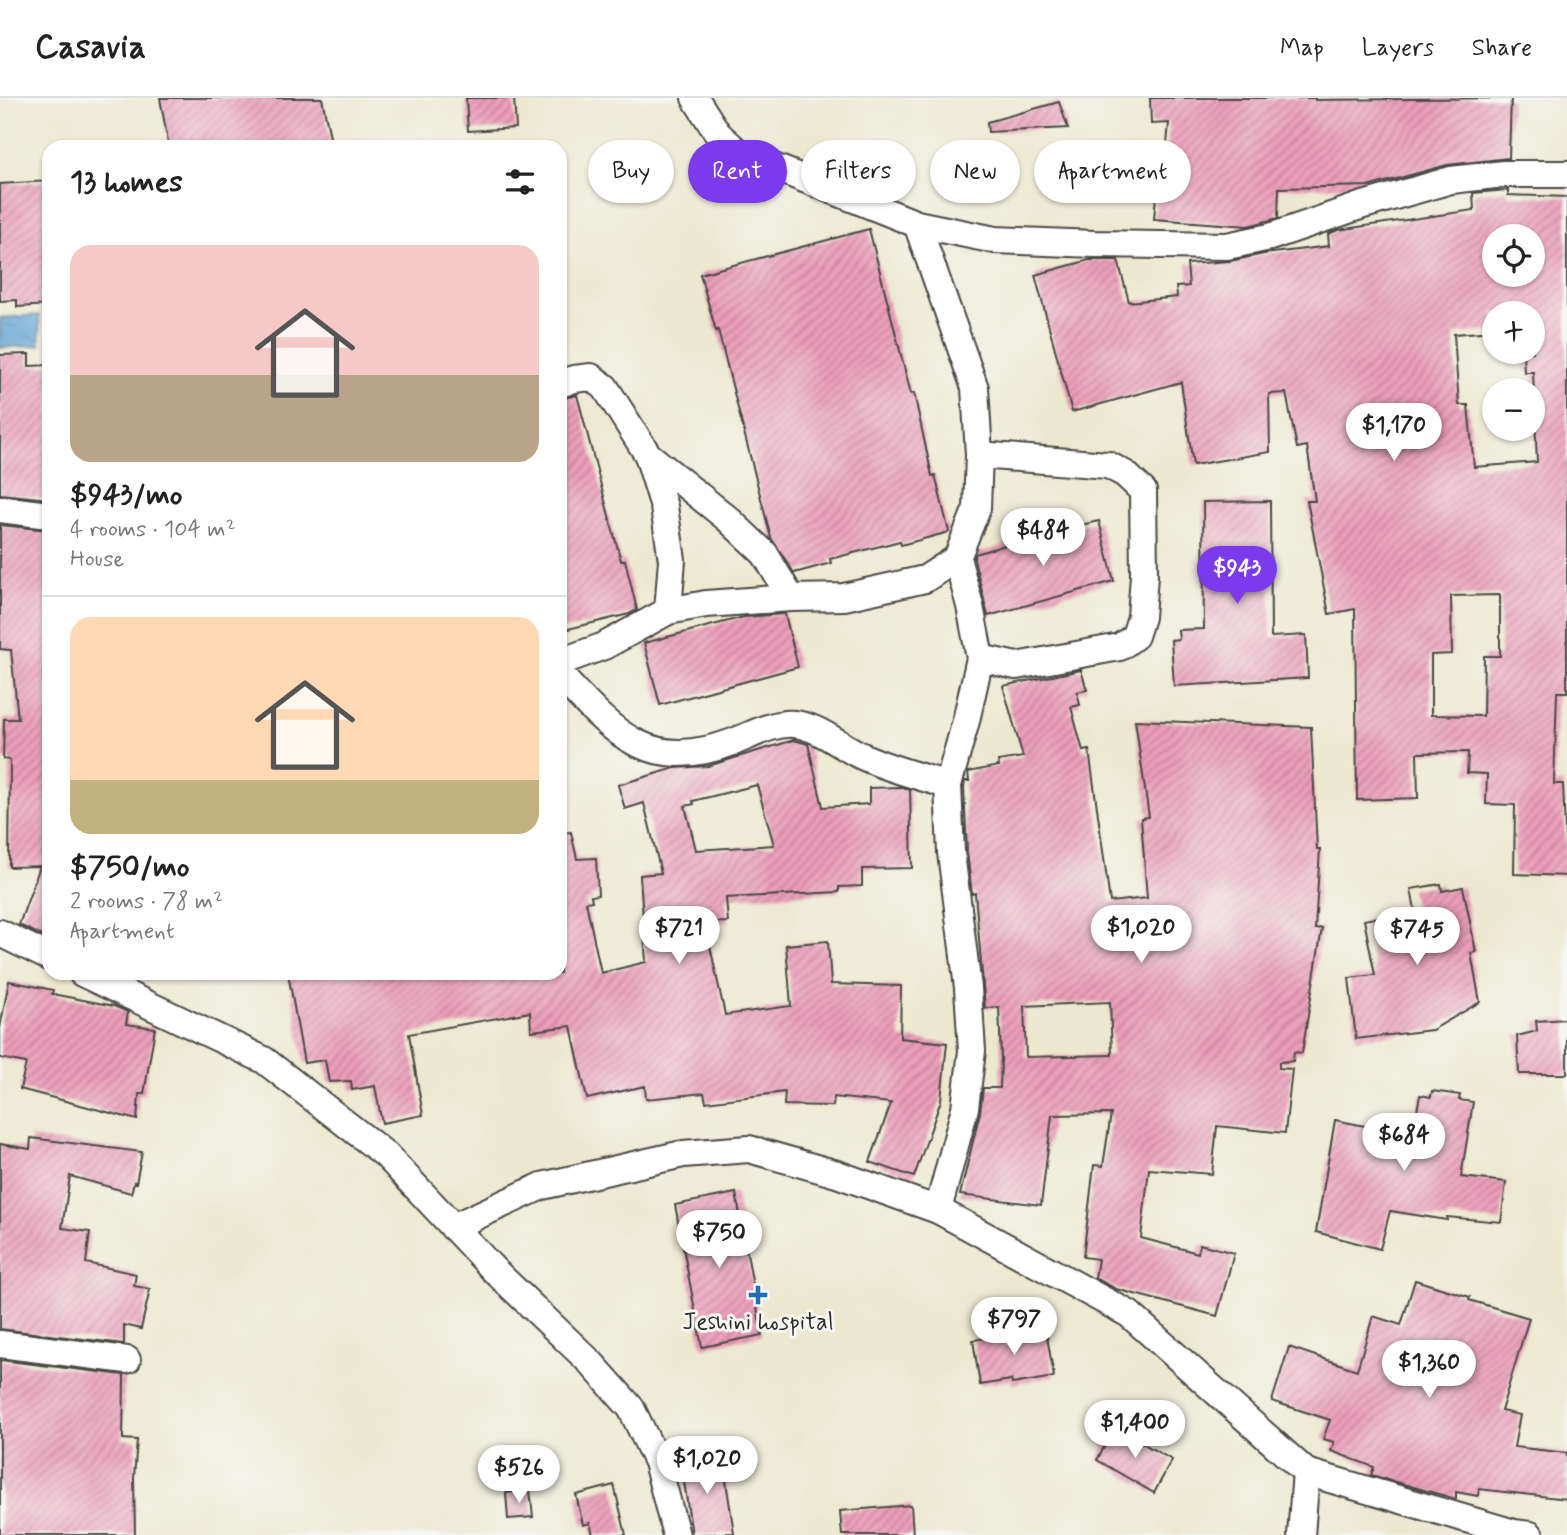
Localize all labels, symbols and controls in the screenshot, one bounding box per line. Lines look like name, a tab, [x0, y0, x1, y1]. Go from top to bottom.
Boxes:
text: Casavia	[35, 26, 146, 70]
text: Map	[1280, 33, 1324, 64]
text: Layers	[1362, 33, 1434, 64]
text: Share	[1472, 33, 1532, 64]
chip: Buy	[588, 140, 674, 203]
chip: Rent	[688, 140, 787, 203]
chip: Filters	[801, 140, 916, 203]
chip: New	[930, 140, 1020, 203]
chip: Apartment	[1034, 140, 1191, 203]
text: 13 homes	[70, 163, 183, 202]
icon: filters	[501, 163, 539, 201]
map controls	[1482, 224, 1545, 441]
button: locate	[1482, 224, 1545, 287]
icon: home	[242, 290, 368, 416]
button: +	[1482, 301, 1545, 364]
button: −	[1482, 378, 1545, 441]
pin: $1,170	[1337, 404, 1451, 463]
text: $1,170	[1362, 411, 1426, 441]
text: $943/mo	[70, 476, 183, 515]
pin: $484	[1002, 508, 1084, 568]
text: 4 rooms · 104 m²	[70, 515, 236, 545]
text: $484	[1016, 516, 1070, 546]
text: House	[70, 545, 124, 575]
pin: $943	[1196, 546, 1278, 606]
text: $943	[1213, 554, 1261, 584]
icon: home	[242, 662, 368, 788]
text: $750/mo	[70, 848, 190, 887]
text: 2 rooms · 78 m²	[70, 887, 223, 917]
pin: $721	[638, 906, 720, 966]
pin: $1,020	[1084, 906, 1198, 965]
pin: $745	[1376, 908, 1458, 967]
text: $1,020	[1107, 913, 1175, 943]
text: $721	[655, 914, 703, 944]
text: $745	[1390, 915, 1444, 945]
text: Apartment	[70, 917, 175, 947]
pin: $684	[1363, 1114, 1445, 1173]
text: $684	[1378, 1121, 1430, 1151]
pin: $750	[678, 1210, 760, 1270]
text: $750	[692, 1218, 746, 1248]
marker: Jeshini hospital	[748, 1285, 768, 1305]
pin: $797	[973, 1298, 1055, 1357]
text: $797	[987, 1305, 1041, 1335]
place label: Jeshini hospital	[682, 1307, 834, 1338]
pin: $1,360	[1372, 1340, 1486, 1400]
text: $1,360	[1398, 1348, 1460, 1378]
pin: $1,400	[1078, 1400, 1192, 1460]
text: $1,400	[1100, 1408, 1170, 1438]
pin: $1,020	[650, 1436, 764, 1496]
text: $1,020	[673, 1444, 741, 1474]
pin: $526	[478, 1446, 560, 1505]
text: $526	[494, 1453, 544, 1483]

